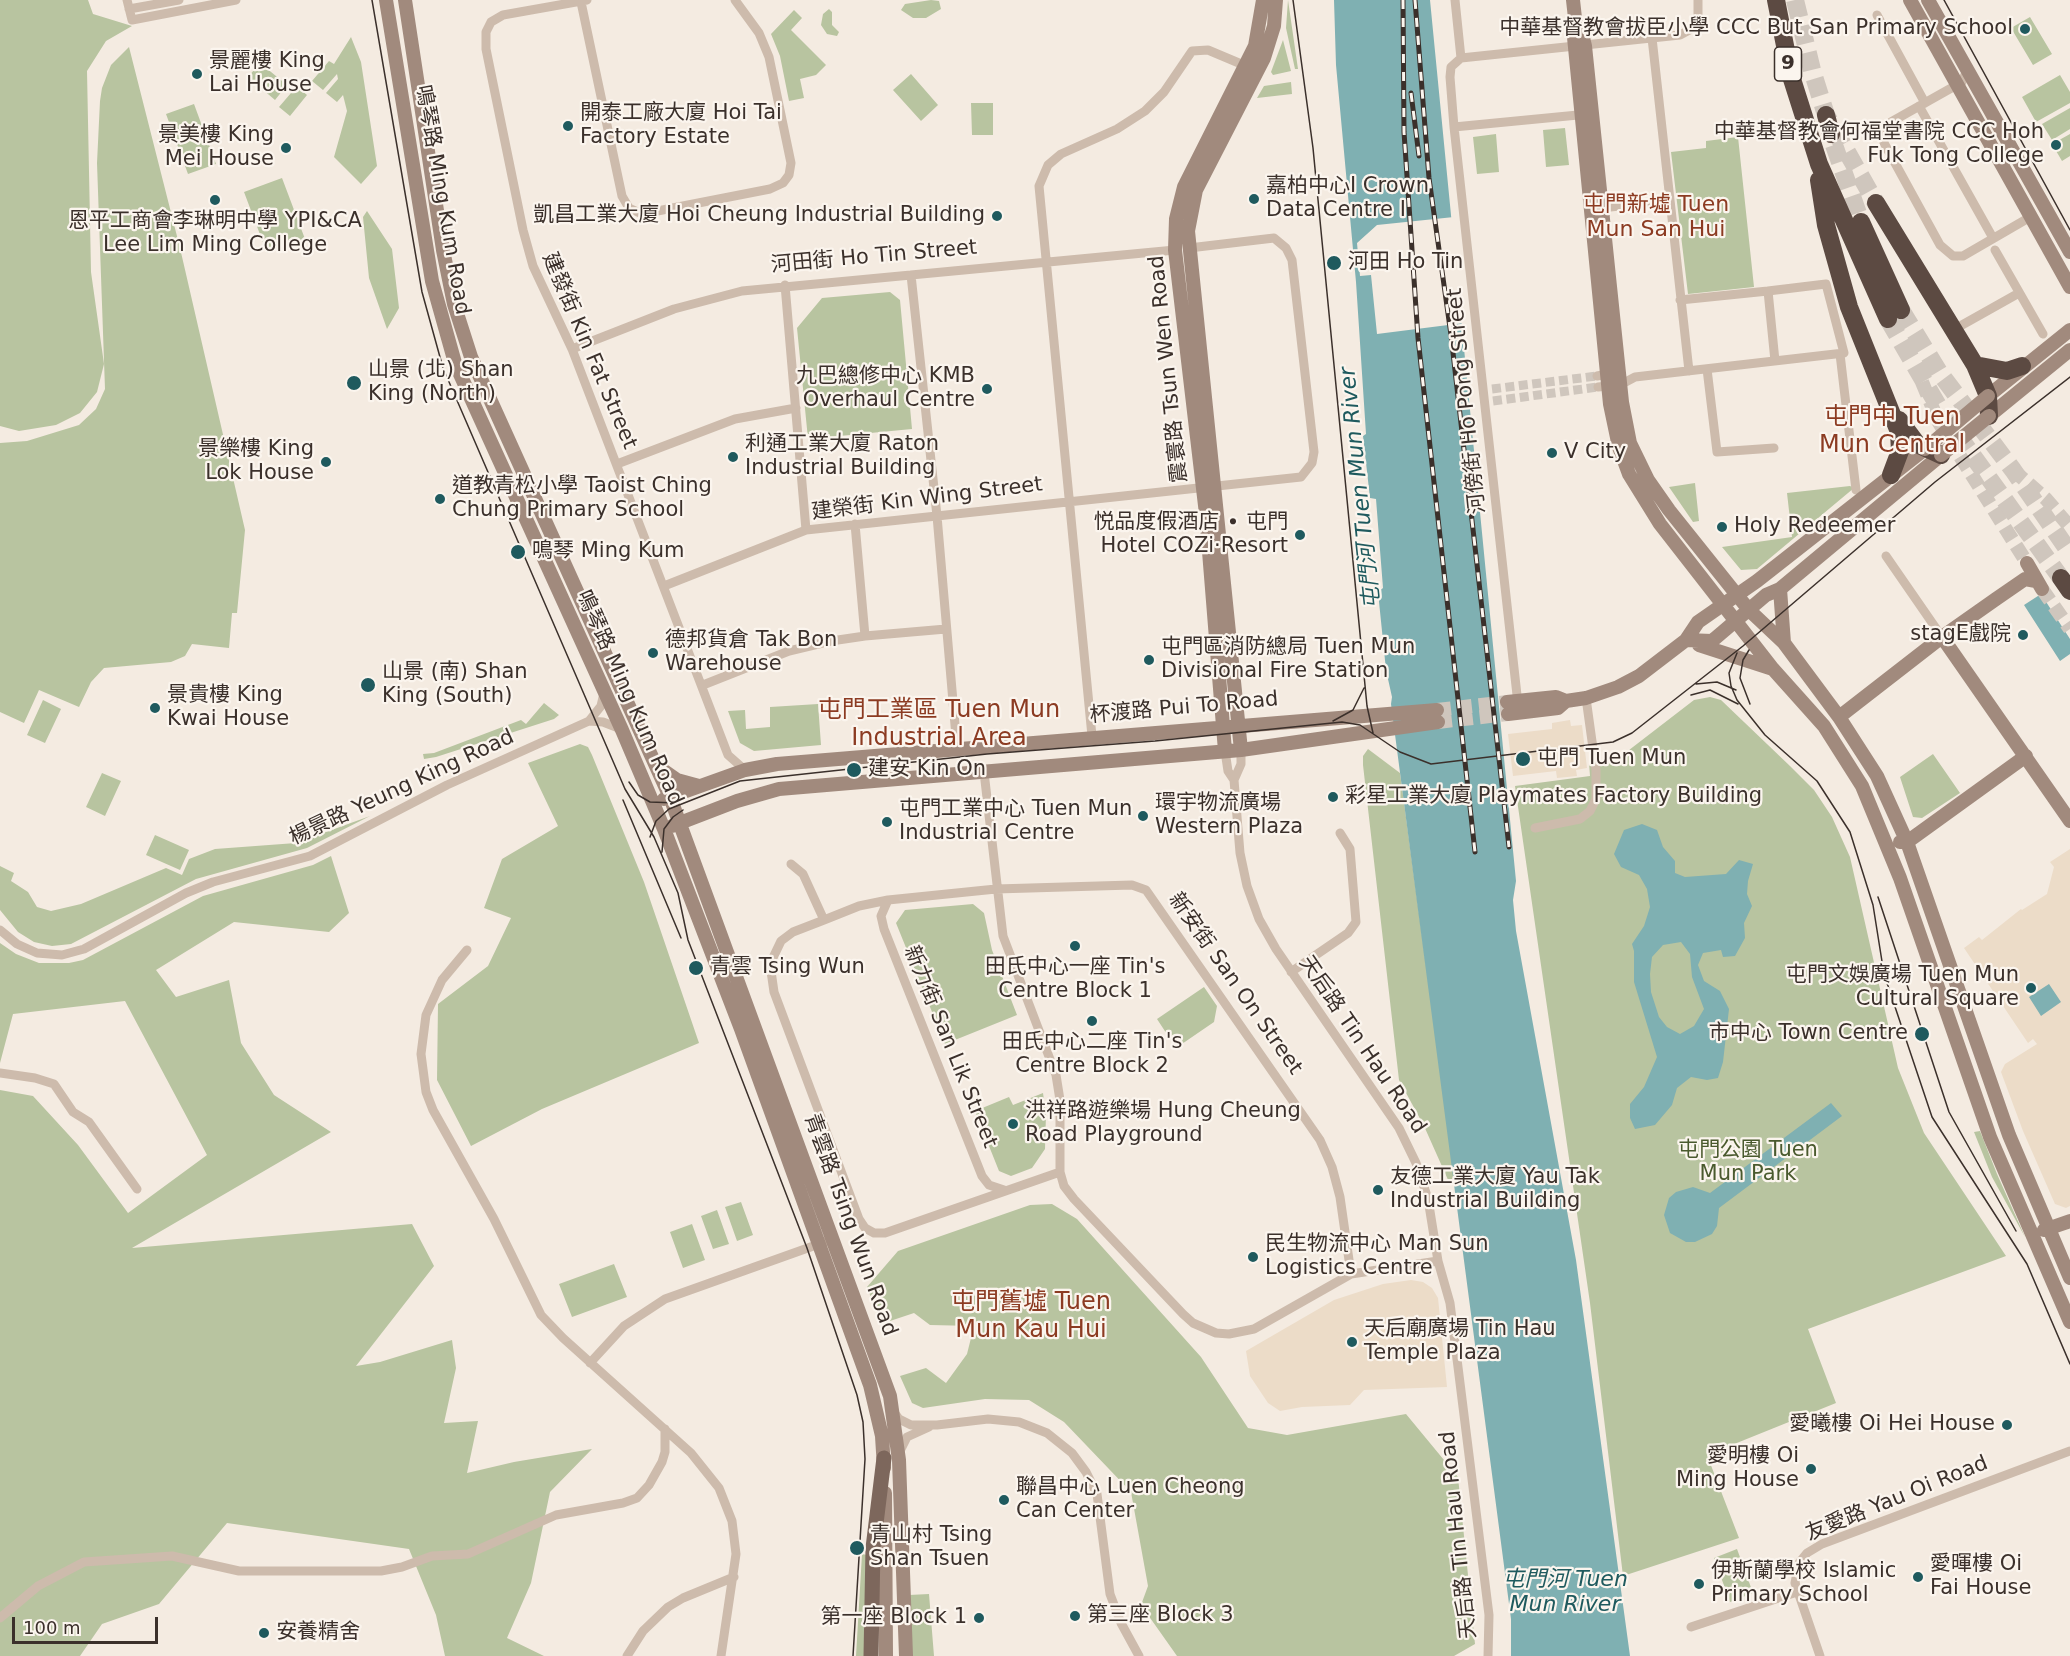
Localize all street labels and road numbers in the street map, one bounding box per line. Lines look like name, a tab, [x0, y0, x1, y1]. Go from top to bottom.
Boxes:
road number: 9	[1774, 47, 1802, 81]
street label: 鳴琴路 Ming Kum Road	[409, 83, 475, 317]
street label: 河田街 Ho Tin Street	[770, 235, 978, 279]
street label: 建發街 Kin Fat Street	[536, 249, 642, 453]
street label: 震寰路 Tsun Wen Road	[1145, 254, 1193, 484]
street label: 河傍街 Ho Pong Street	[1443, 287, 1491, 515]
street label: 建榮街 Kin Wing Street	[810, 472, 1044, 526]
street label: 鳴琴路 Ming Kum Road	[570, 587, 688, 809]
street label: 杯渡路 Pui To Road	[1089, 687, 1279, 729]
street label: 楊景路 Yeung King Road	[286, 725, 518, 851]
street label: 新安街 San On Street	[1163, 888, 1307, 1080]
street label: 新力街 San Lik Street	[898, 942, 1002, 1152]
street label: 天后路 Tin Hau Road	[1293, 951, 1431, 1139]
street label: 青雲路 Tsing Wun Road	[798, 1110, 902, 1340]
street label: 天后路 Tin Hau Road	[1436, 1430, 1482, 1640]
street label: 友愛路 Yau Oi Road	[1802, 1451, 1992, 1547]

